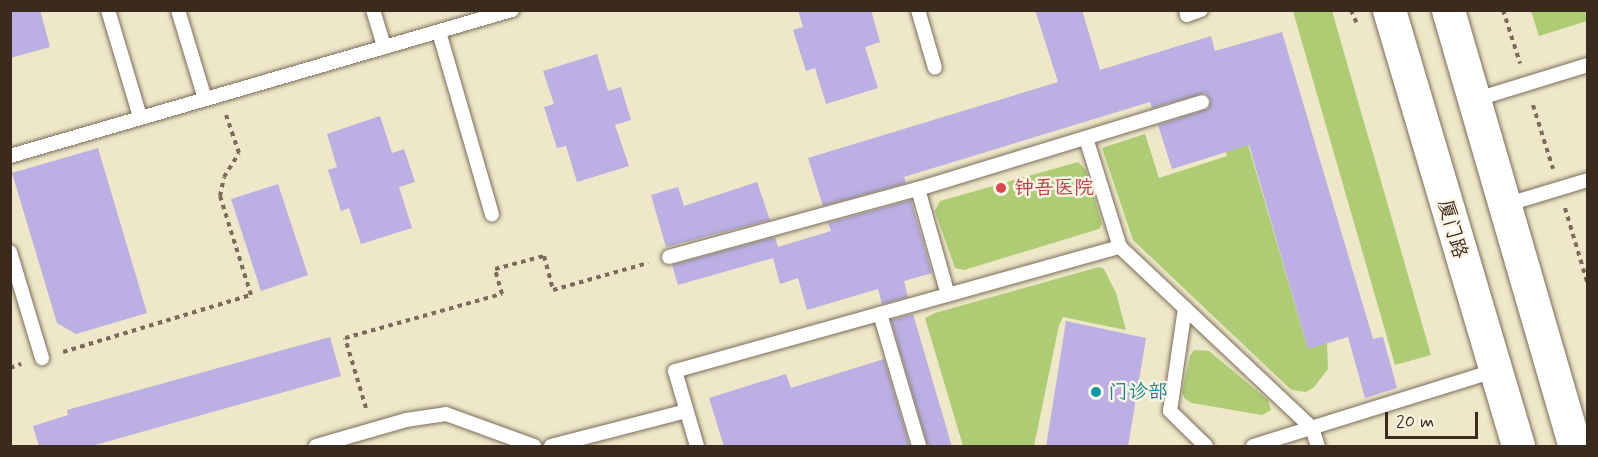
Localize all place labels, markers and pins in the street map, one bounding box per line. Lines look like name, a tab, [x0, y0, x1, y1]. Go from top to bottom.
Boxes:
place label: 钟吾医院	[1014, 176, 1094, 200]
marker: 钟吾医院	[992, 179, 1010, 197]
place label: 门诊部	[1108, 380, 1168, 404]
marker: 门诊部	[1089, 385, 1103, 399]

